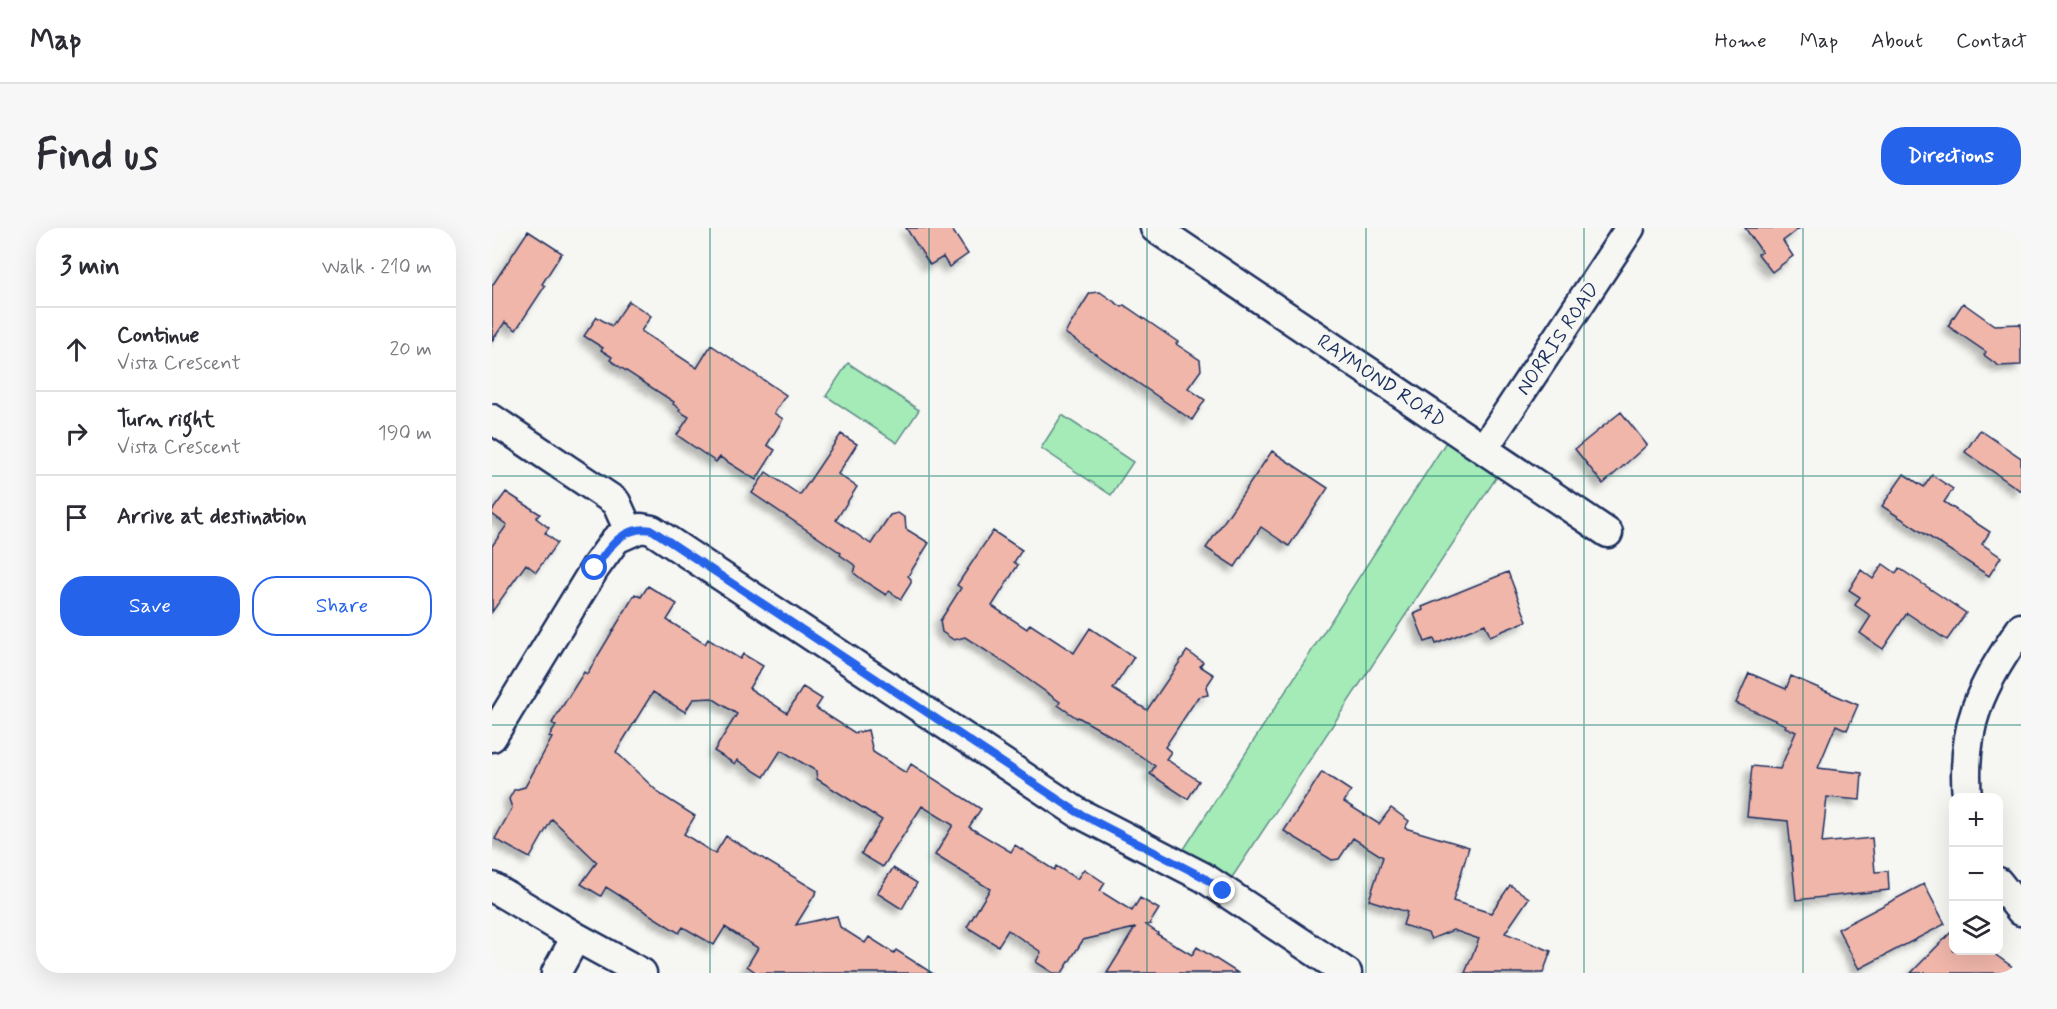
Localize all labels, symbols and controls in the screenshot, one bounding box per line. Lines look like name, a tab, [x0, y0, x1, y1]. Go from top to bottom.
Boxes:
text: Map	[30, 23, 81, 60]
text: Home	[1715, 27, 1767, 55]
text: Map	[1800, 27, 1838, 55]
text: About	[1871, 27, 1923, 55]
text: Contact	[1956, 27, 2027, 55]
button: Directions	[1881, 127, 2021, 185]
text: Find us	[36, 129, 158, 184]
text: 3 min	[60, 250, 120, 284]
text: Walk · 210 m	[322, 254, 432, 281]
street label: NORRIS ROAD	[1510, 277, 1606, 401]
text: Continue	[117, 322, 199, 350]
street label: RAYMOND ROAD	[1312, 328, 1451, 434]
icon: ahead	[60, 333, 93, 366]
text: 20 m	[389, 336, 432, 363]
text: Vista Crescent	[117, 350, 241, 377]
text: Turn right	[117, 406, 215, 434]
icon: right	[60, 417, 93, 450]
text: 190 m	[378, 420, 432, 447]
text: Vista Crescent	[117, 434, 241, 461]
icon: arrive	[60, 501, 93, 534]
text: Arrive at destination	[117, 503, 307, 531]
route start	[581, 554, 607, 580]
button: Save	[60, 576, 240, 636]
button: Share	[252, 576, 432, 636]
map controls	[1949, 793, 2003, 955]
button: +	[1949, 793, 2003, 847]
button: −	[1949, 847, 2003, 901]
route end	[1209, 877, 1235, 903]
button: layers	[1949, 901, 2003, 955]

